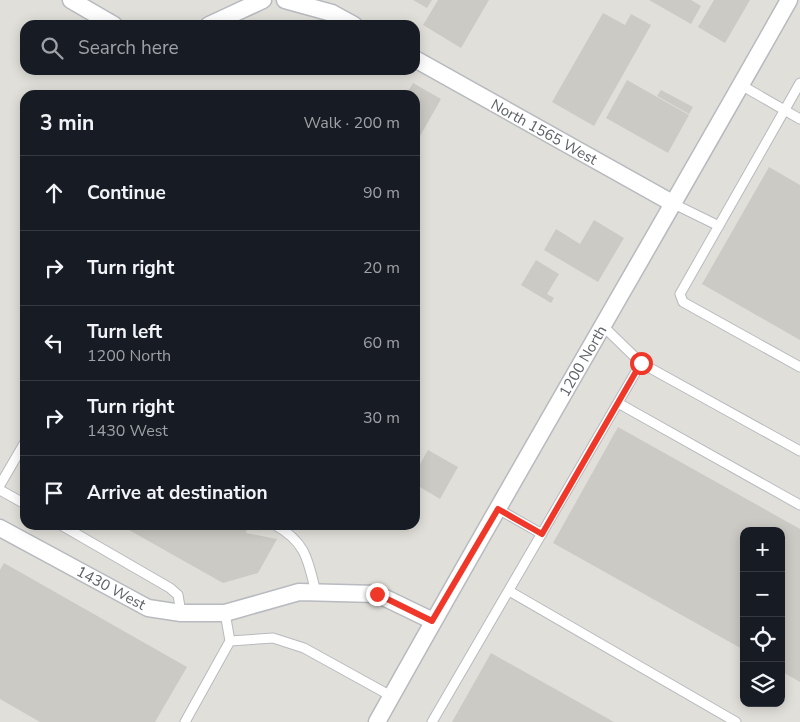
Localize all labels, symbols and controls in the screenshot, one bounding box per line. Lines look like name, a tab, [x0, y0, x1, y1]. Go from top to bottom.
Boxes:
search box	[20, 20, 420, 75]
icon: search	[38, 34, 66, 62]
text: Search here	[78, 35, 179, 61]
street label: North 1565 West	[487, 94, 601, 170]
text: 3 min	[40, 109, 94, 137]
text: Walk · 200 m	[304, 112, 400, 134]
icon: ahead	[40, 179, 68, 207]
text: Continue	[87, 180, 166, 206]
text: 90 m	[363, 182, 400, 204]
icon: right	[40, 254, 68, 282]
text: Turn right	[87, 255, 174, 281]
text: 20 m	[363, 257, 400, 279]
text: Turn left	[87, 319, 162, 345]
street label: 1200 North	[555, 322, 611, 400]
icon: left	[40, 329, 68, 357]
text: 60 m	[363, 332, 400, 354]
text: 1200 North	[87, 345, 171, 367]
route start	[630, 352, 653, 375]
text: Turn right	[87, 394, 174, 420]
icon: right	[40, 404, 68, 432]
text: 30 m	[363, 407, 400, 429]
text: 1430 West	[87, 420, 168, 442]
icon: arrive	[40, 479, 68, 507]
text: Arrive at destination	[87, 480, 268, 506]
map controls	[740, 527, 785, 707]
button: +	[740, 527, 785, 572]
street label: 1430 West	[73, 561, 150, 615]
button: −	[740, 572, 785, 617]
route end	[366, 583, 389, 606]
button: locate	[740, 617, 785, 662]
button: layers	[740, 662, 785, 707]

